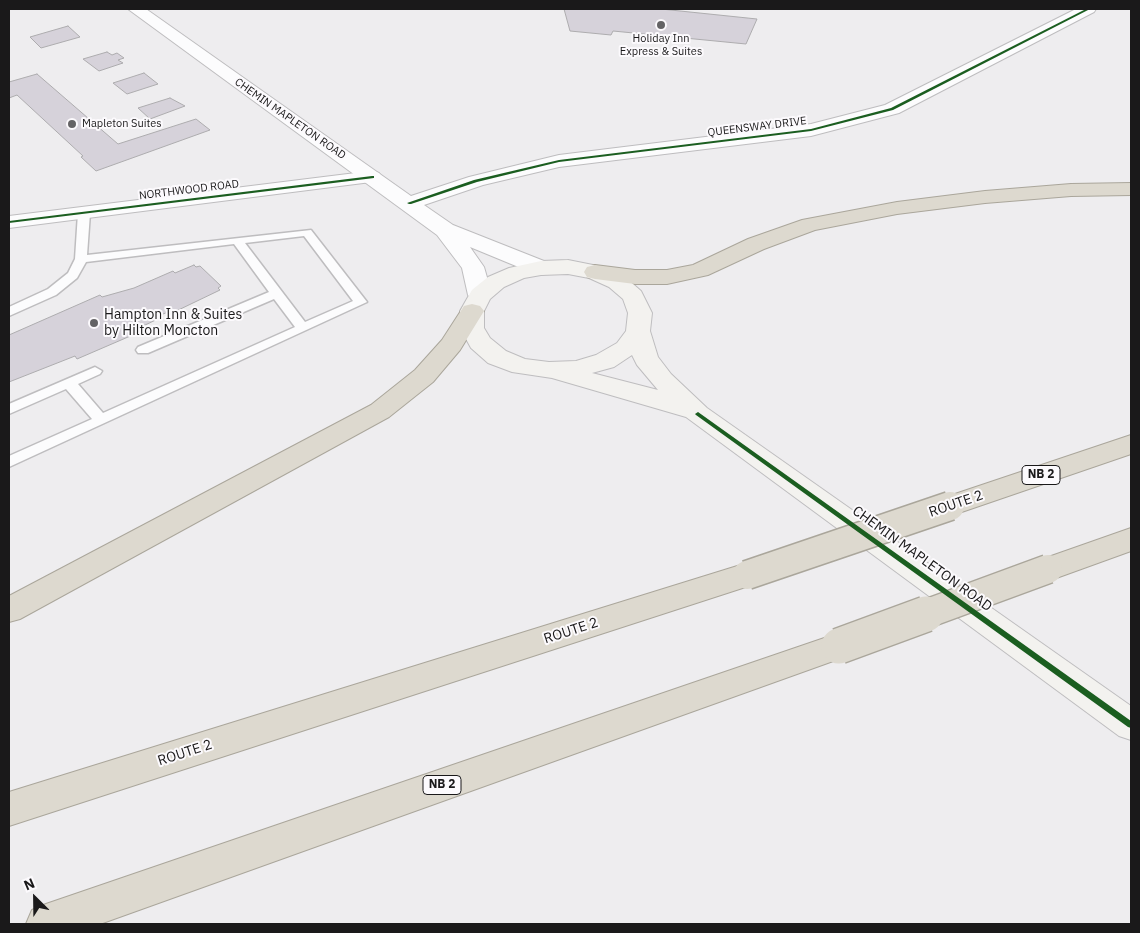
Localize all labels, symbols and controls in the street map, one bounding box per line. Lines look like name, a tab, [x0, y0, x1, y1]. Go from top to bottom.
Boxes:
marker: Holiday Inn Express & Suites	[655, 19, 667, 31]
place label: Holiday Inn Express & Suites	[620, 32, 702, 58]
street label: CHEMIN MAPLETON ROAD	[232, 76, 348, 162]
street label: QUEENSWAY DRIVE	[707, 114, 807, 140]
place label: Mapleton Suites	[82, 117, 162, 131]
marker: Mapleton Suites	[66, 118, 78, 130]
street label: NORTHWOOD ROAD	[138, 177, 240, 203]
place label: Hampton Inn & Suites by Hilton Moncton	[104, 307, 242, 340]
marker: Hampton Inn & Suites by Hilton Moncton	[88, 317, 100, 329]
road number: NB 2	[1022, 466, 1060, 484]
street label: ROUTE 2	[927, 487, 985, 521]
street label: CHEMIN MAPLETON ROAD	[849, 503, 995, 615]
street label: ROUTE 2	[542, 614, 600, 648]
street label: ROUTE 2	[156, 736, 214, 770]
road number: NB 2	[423, 776, 461, 794]
north arrow	[10, 873, 60, 923]
text: N	[21, 874, 37, 894]

